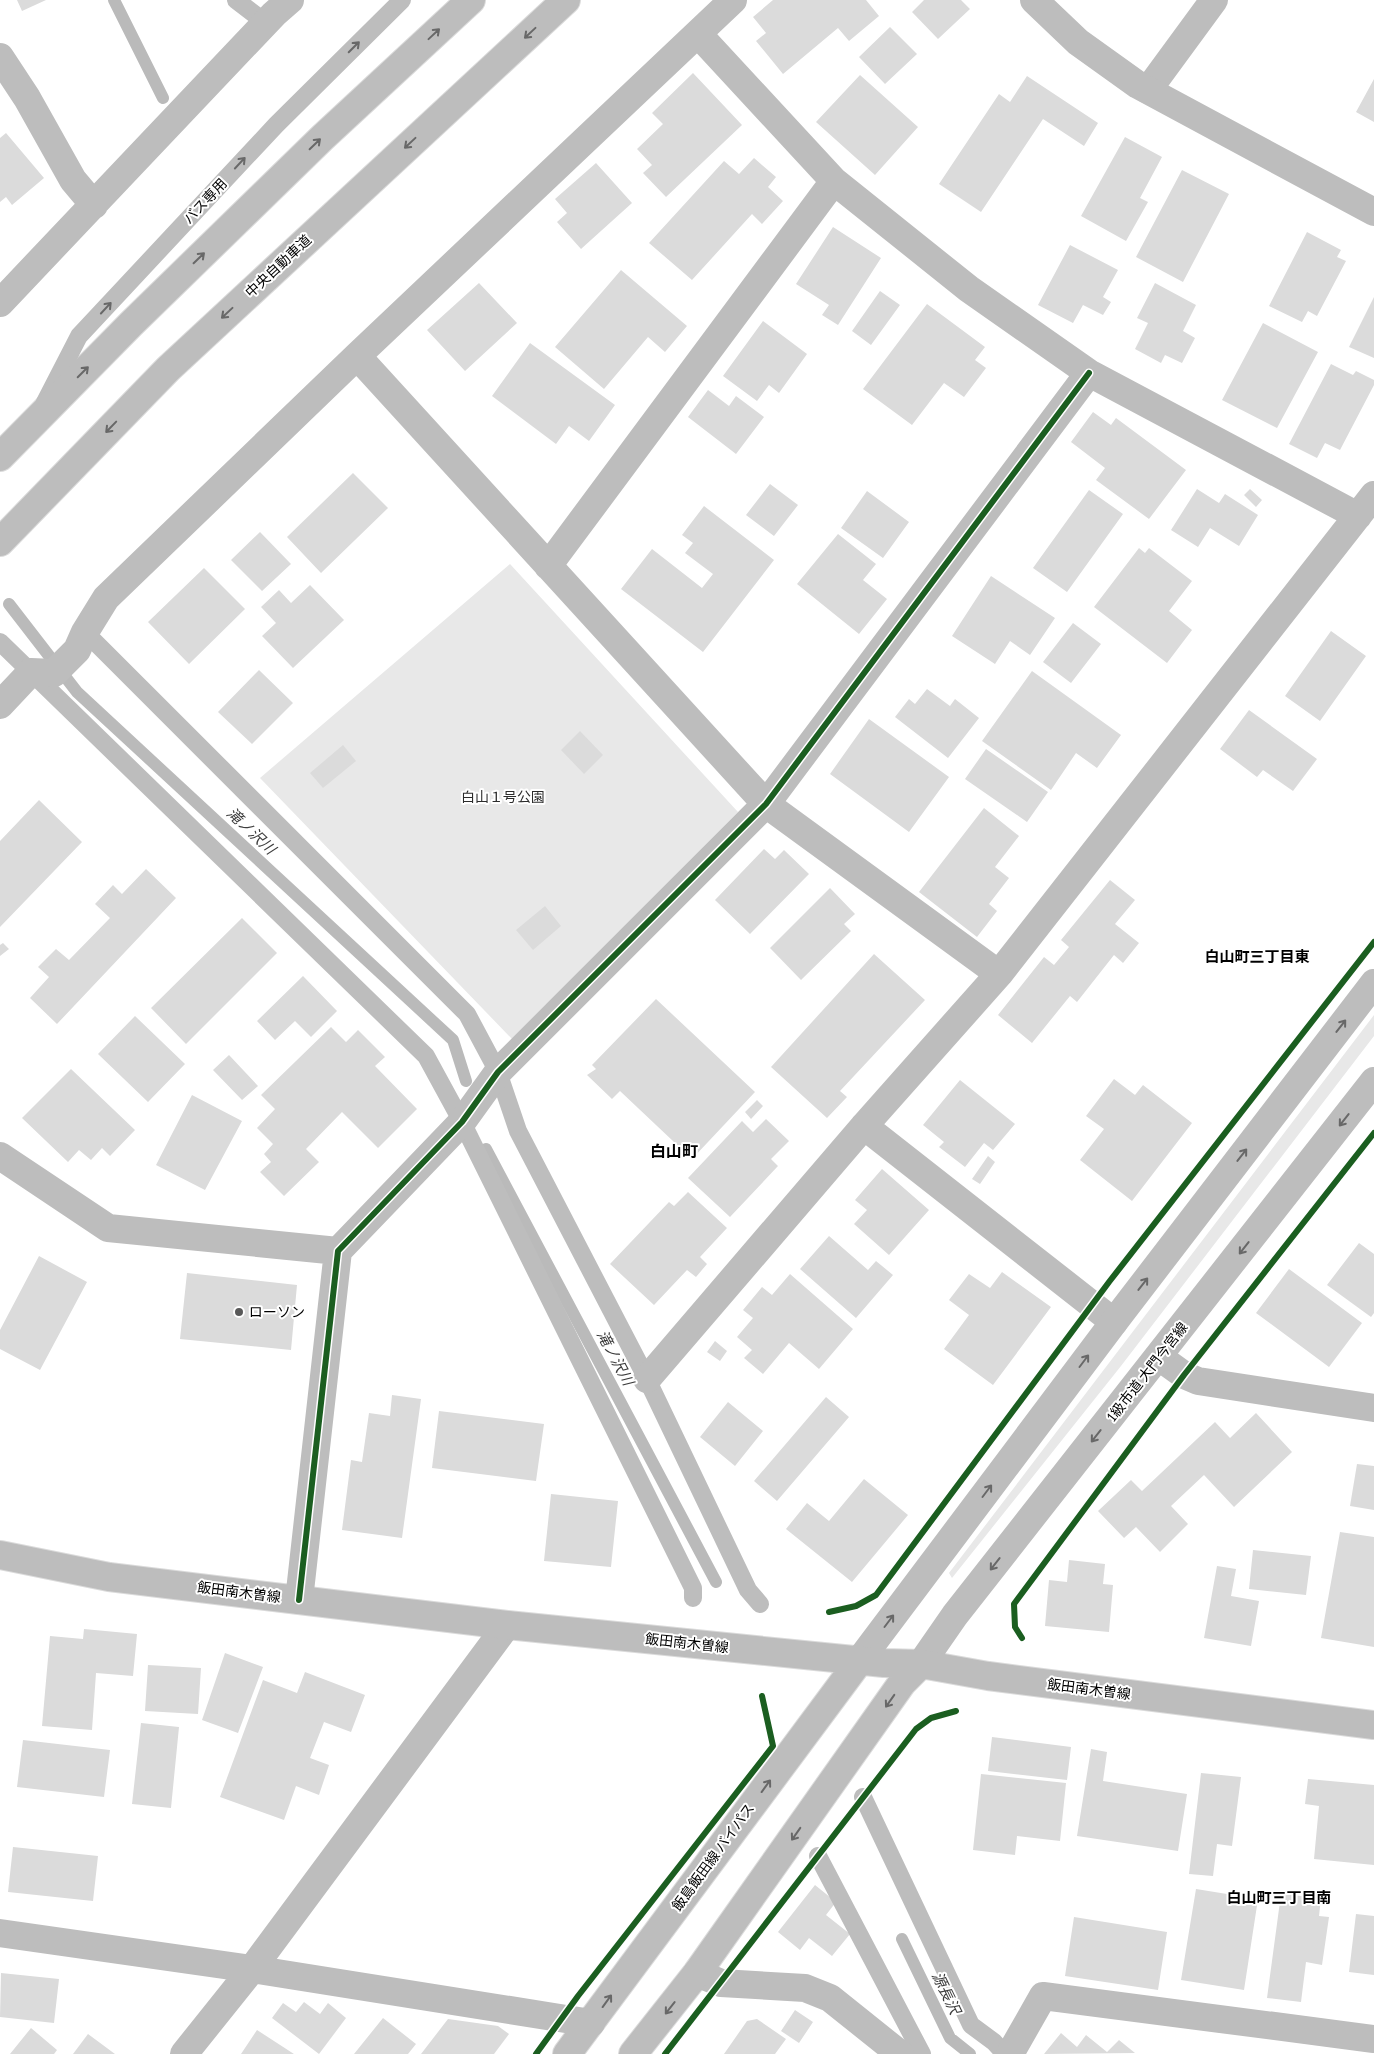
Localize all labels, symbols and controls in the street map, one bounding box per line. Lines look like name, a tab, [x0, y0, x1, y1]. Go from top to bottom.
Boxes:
one-way arrow	[523, 27, 536, 39]
one-way arrow	[428, 28, 441, 40]
one-way arrow	[348, 41, 360, 53]
one-way arrow	[404, 137, 417, 149]
one-way arrow	[309, 138, 321, 150]
one-way arrow	[234, 157, 246, 169]
street label: バス専用	[179, 174, 231, 228]
street label: 中央自動車道	[241, 231, 315, 301]
one-way arrow	[192, 252, 205, 264]
one-way arrow	[100, 301, 112, 314]
one-way arrow	[221, 308, 234, 319]
one-way arrow	[77, 366, 89, 379]
one-way arrow	[106, 421, 118, 433]
park label: 白山１号公園	[461, 788, 545, 806]
water label: 滝ノ沢川	[223, 803, 281, 859]
district label: 白山町三丁目東	[1204, 947, 1310, 966]
one-way arrow	[1336, 1020, 1347, 1033]
one-way arrow	[1339, 1113, 1349, 1127]
district label: 白山町	[650, 1141, 698, 1161]
one-way arrow	[1237, 1149, 1248, 1162]
one-way arrow	[1239, 1241, 1249, 1255]
one-way arrow	[1138, 1277, 1149, 1290]
place label: ローソン	[249, 1303, 305, 1321]
marker: ローソン	[233, 1306, 245, 1318]
street label: 1級市道 大門今宮線	[1103, 1319, 1191, 1425]
water label: 滝ノ沢川	[593, 1327, 639, 1390]
one-way arrow	[1079, 1355, 1090, 1368]
one-way arrow	[1091, 1430, 1102, 1443]
one-way arrow	[981, 1485, 992, 1498]
one-way arrow	[990, 1557, 1001, 1570]
street label: 飯田南木曽線	[196, 1578, 282, 1606]
one-way arrow	[884, 1614, 894, 1628]
street label: 飯田南木曽線	[644, 1630, 730, 1656]
street label: 飯田南木曽線	[1046, 1675, 1132, 1703]
one-way arrow	[885, 1694, 895, 1708]
one-way arrow	[761, 1779, 771, 1793]
street label: 飯島飯田線 バイパス	[668, 1800, 758, 1914]
one-way arrow	[791, 1826, 801, 1840]
district label: 白山町三丁目南	[1226, 1888, 1332, 1907]
water label: 源長沢	[928, 1968, 966, 2019]
one-way arrow	[602, 1994, 612, 2008]
one-way arrow	[664, 2001, 675, 2014]

